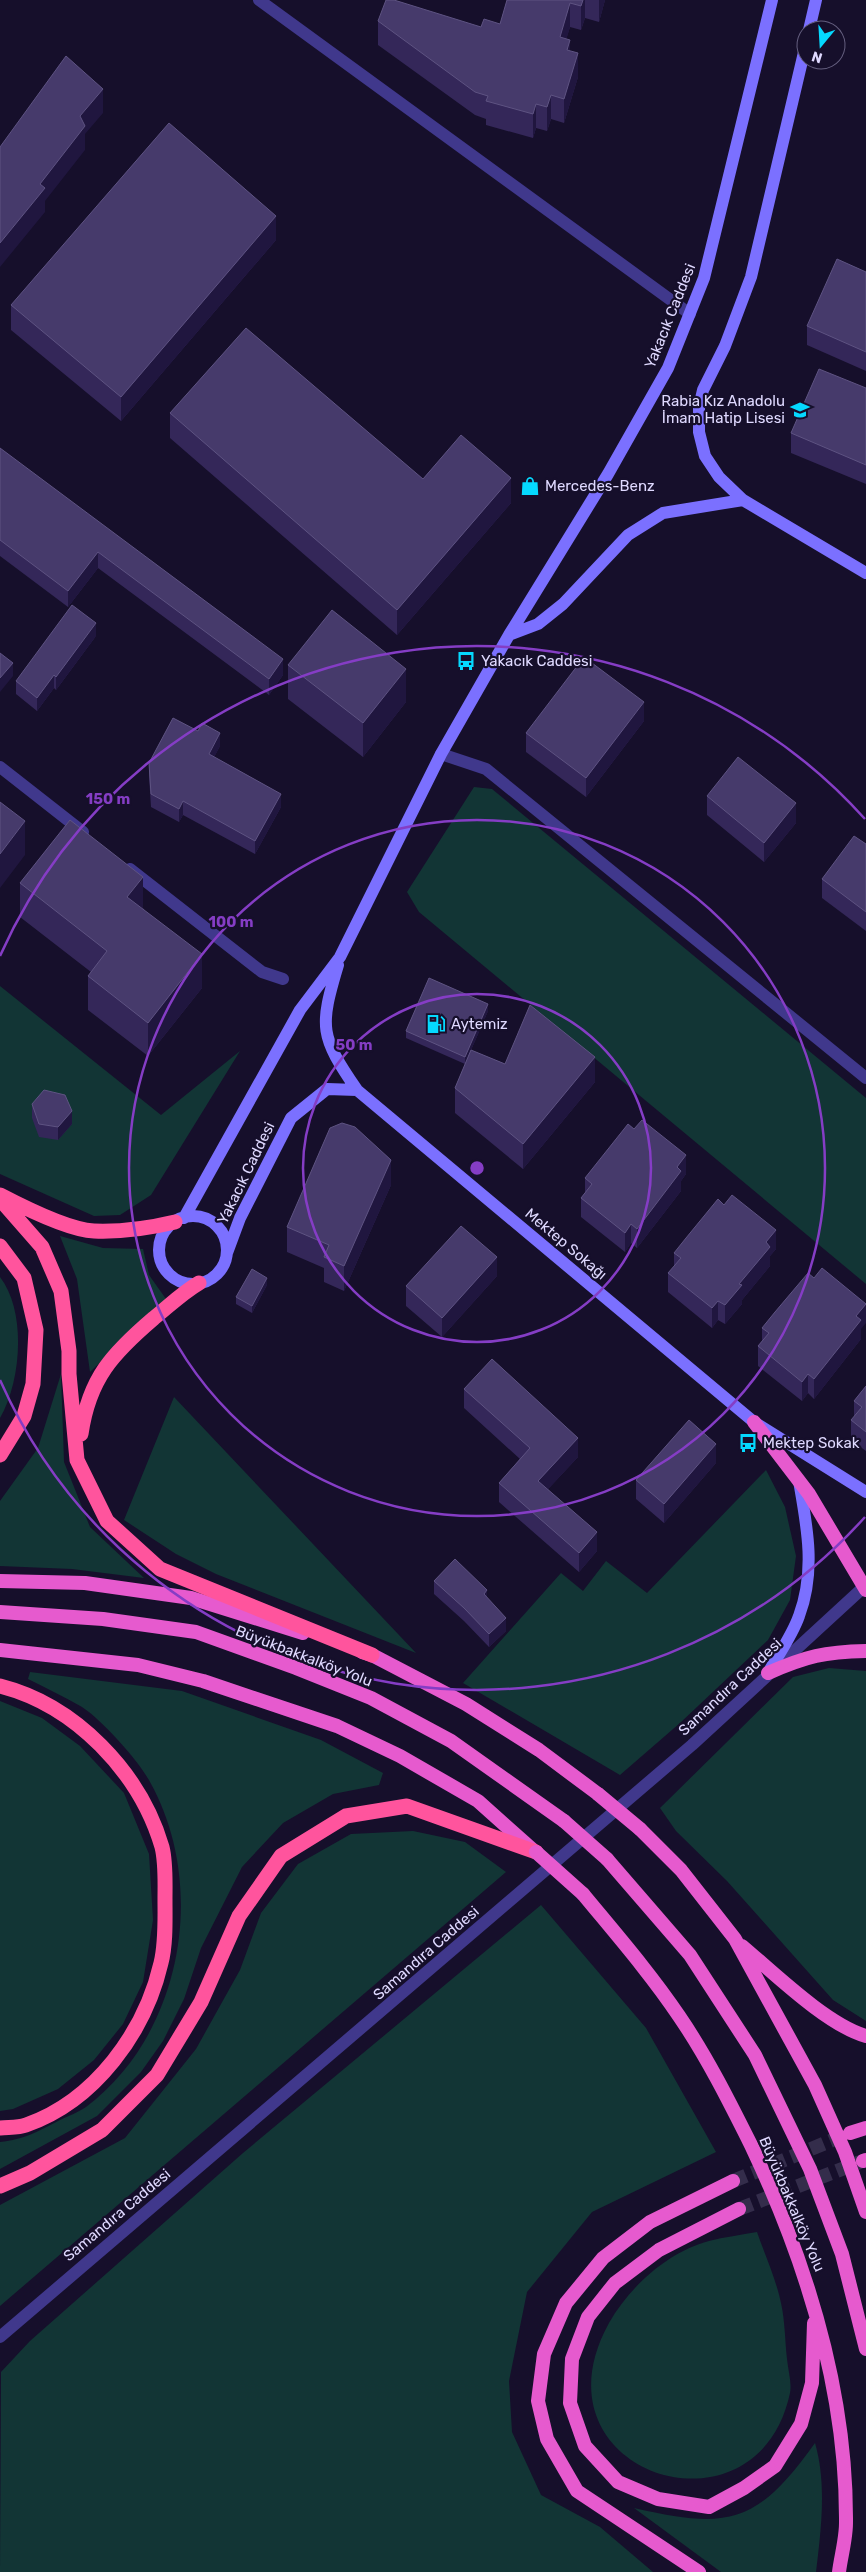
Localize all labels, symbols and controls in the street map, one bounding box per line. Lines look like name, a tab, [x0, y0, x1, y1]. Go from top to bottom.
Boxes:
north arrow	[796, 20, 846, 70]
text: N	[810, 47, 825, 67]
street label: Yakacık Caddesi	[641, 261, 699, 371]
place label: Rabia Kız Anadolu İmam Hatip Lisesi	[661, 392, 785, 427]
school or university icon: Rabia Kız Anadolu İmam Hatip Lisesi	[789, 399, 811, 421]
shop icon: Mercedes-Benz	[519, 475, 541, 497]
place label: Mercedes-Benz	[545, 477, 655, 495]
bus stop icon: Yakacık Caddesi	[455, 650, 477, 672]
place label: Yakacık Caddesi	[481, 652, 592, 670]
text: 150 m	[86, 790, 130, 808]
text: 100 m	[209, 913, 253, 931]
fuel station icon: Aytemiz	[425, 1013, 447, 1035]
place label: Aytemiz	[451, 1015, 508, 1033]
text: 50 m	[336, 1036, 372, 1054]
street label: Yakacık Caddesi	[214, 1119, 278, 1227]
centre of rings	[468, 1159, 486, 1177]
street label: Mektep Sokağı	[521, 1205, 611, 1283]
bus stop icon: Mektep Sokak	[737, 1432, 759, 1454]
place label: Mektep Sokak	[763, 1434, 860, 1452]
street label: Büyükbakkalköy Yolu	[233, 1622, 375, 1690]
street label: Samandıra Caddesi	[675, 1635, 785, 1739]
street label: Samandıra Caddesi	[369, 1902, 483, 2004]
street label: Büyükbakkalköy Yolu	[755, 2134, 829, 2274]
street label: Samandıra Caddesi	[60, 2165, 174, 2265]

